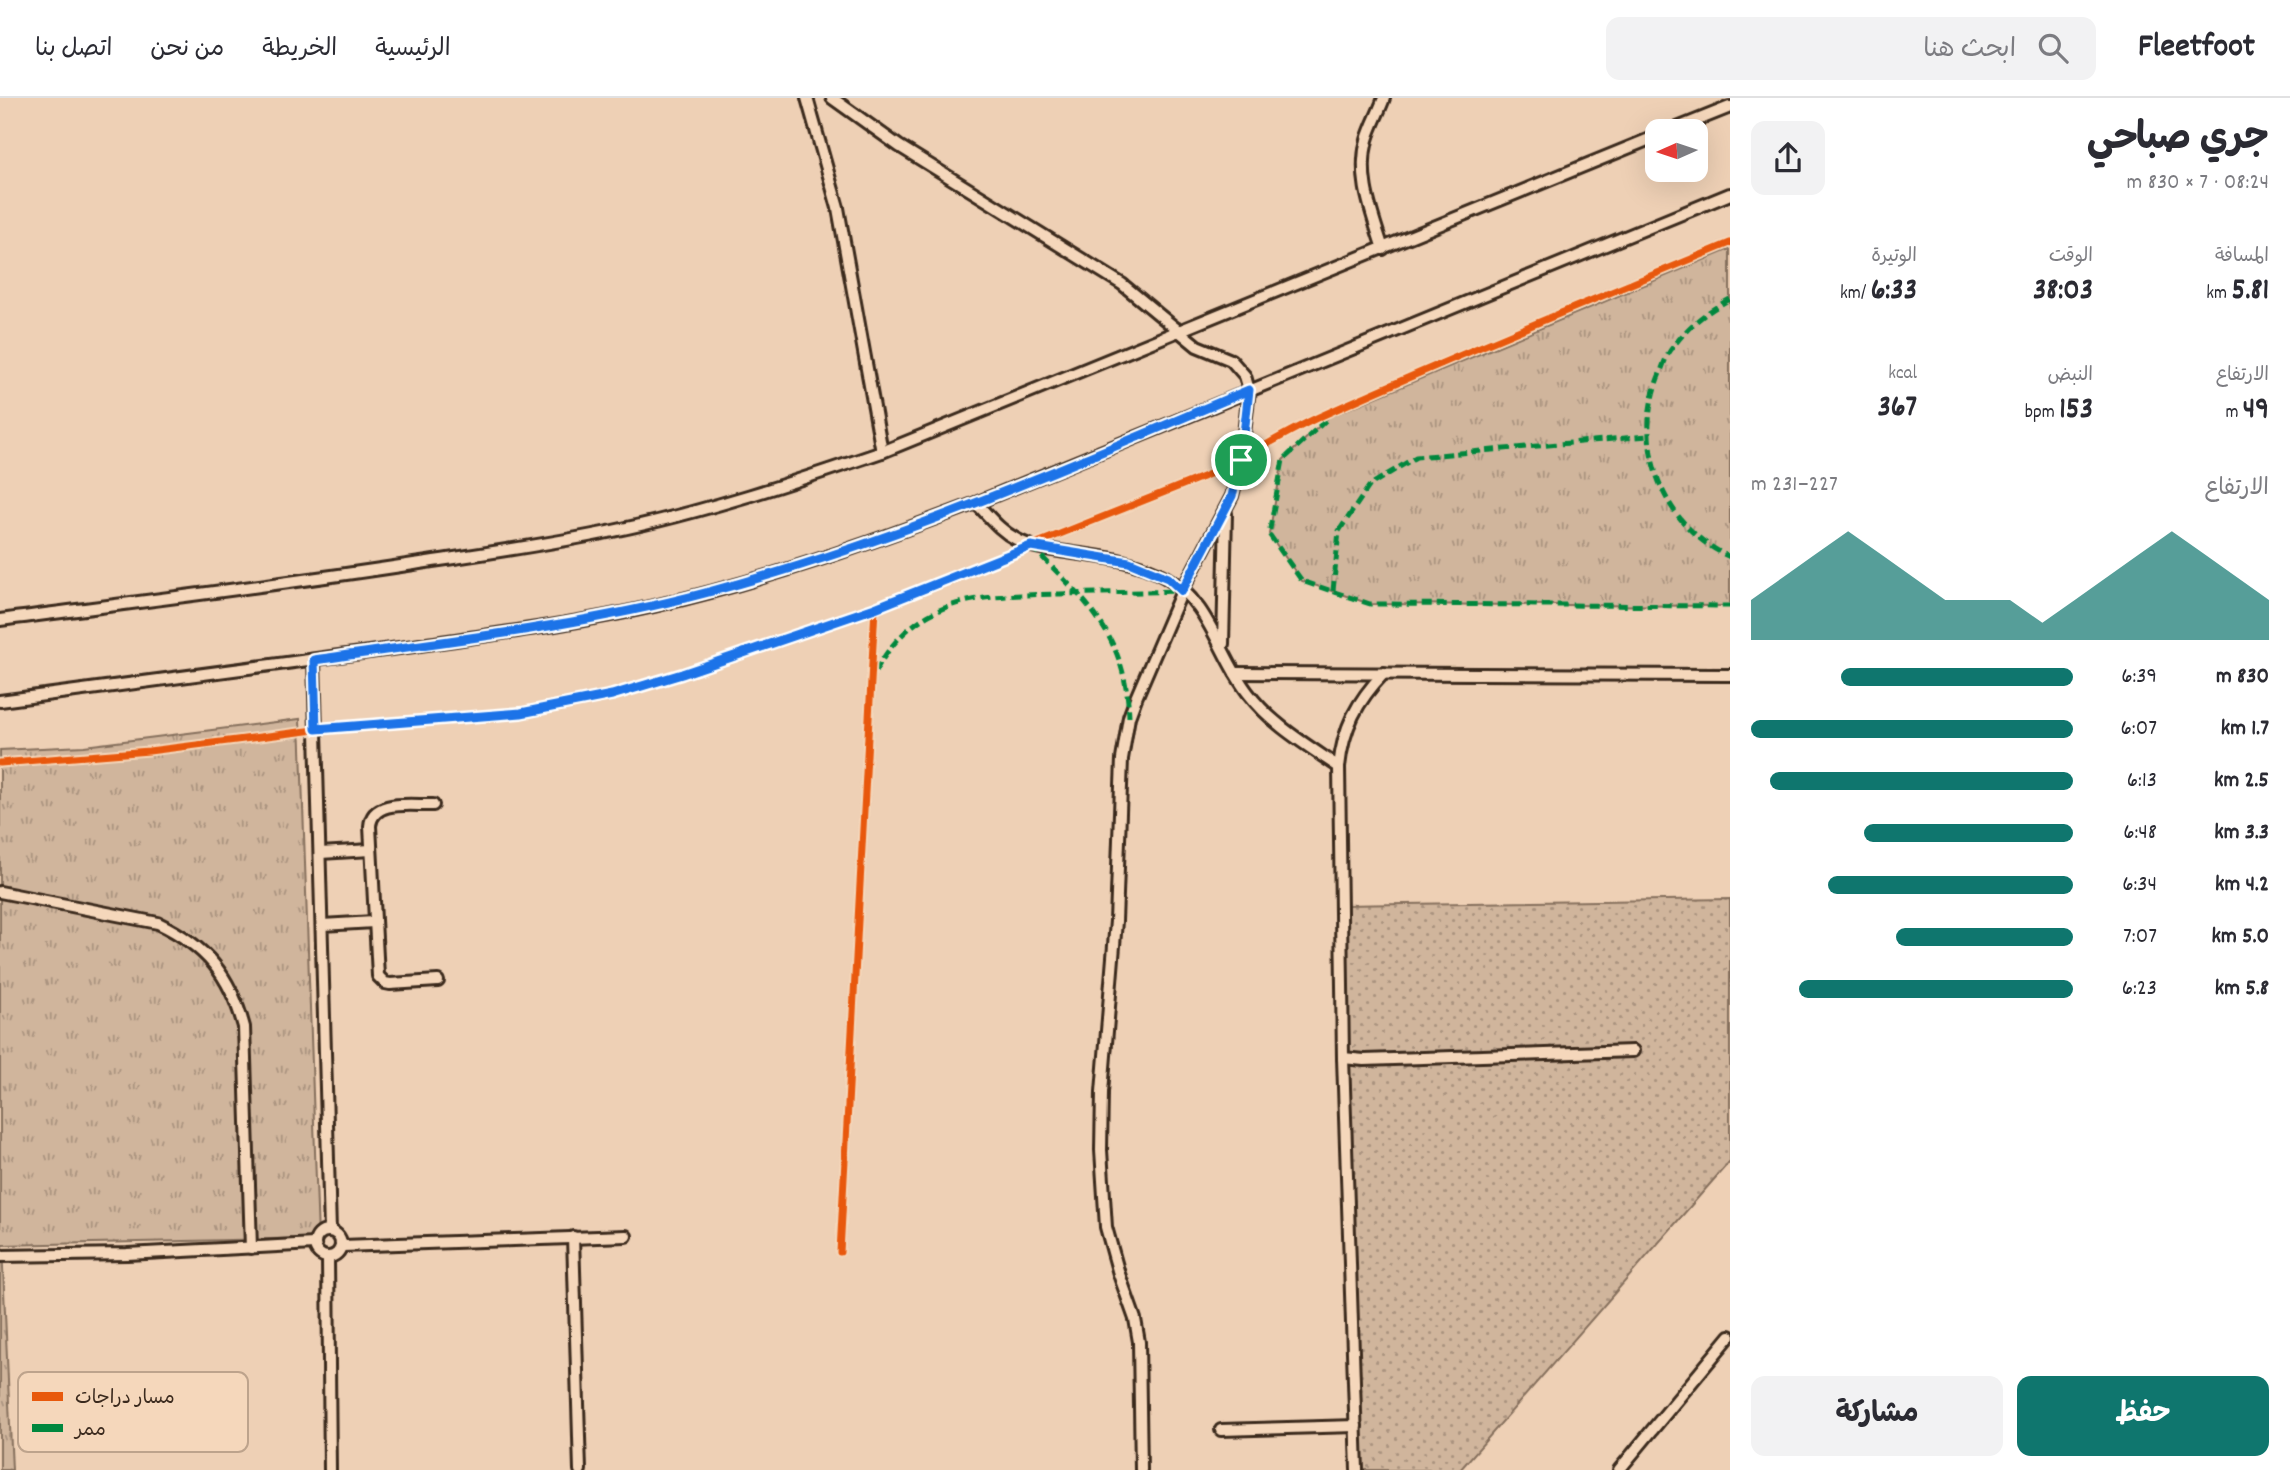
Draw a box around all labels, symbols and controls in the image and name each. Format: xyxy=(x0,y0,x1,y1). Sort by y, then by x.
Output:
search box xyxy=(1606,17,2096,80)
text: Fleetfoot xyxy=(2138,25,2255,72)
icon: search xyxy=(2034,29,2072,67)
text: ابحث هنا xyxy=(1923,32,2016,69)
text: اتصل بنا xyxy=(35,33,112,67)
text: من نحن xyxy=(150,33,224,67)
text: الخريطة xyxy=(262,33,337,67)
text: الرئيسية xyxy=(375,33,451,67)
text: جري صباحي xyxy=(2087,113,2269,168)
north arrow xyxy=(1645,119,1708,182)
map controls xyxy=(1645,119,1708,182)
button: share xyxy=(1751,121,1825,195)
text: 08:24 · 7 × 830 m xyxy=(2127,167,2269,200)
text: الوتيرة xyxy=(1871,244,1917,271)
text: الوقت xyxy=(2049,244,2093,271)
text: المسافة xyxy=(2215,244,2269,271)
text: 6:33 xyxy=(1871,271,1917,314)
text: 38:03 xyxy=(2033,271,2093,314)
text: 5.81 xyxy=(2232,271,2269,314)
text: /km xyxy=(1840,281,1871,308)
text: km xyxy=(2206,281,2232,308)
text: kcal xyxy=(1888,361,1917,388)
text: النبض xyxy=(2048,363,2093,390)
text: الارتفاع xyxy=(2216,363,2269,390)
text: 367 xyxy=(1877,388,1917,431)
text: 153 xyxy=(2059,390,2093,433)
text: 49 xyxy=(2243,390,2269,433)
text: bpm xyxy=(2025,400,2059,427)
text: m xyxy=(2225,400,2243,427)
pin xyxy=(1211,430,1271,490)
icon: arrive xyxy=(1222,441,1260,479)
text: 227–231 m xyxy=(1751,469,1838,502)
text: الارتفاع xyxy=(2205,473,2269,506)
text: 6:39 xyxy=(2121,661,2157,694)
text: 830 m xyxy=(2216,661,2269,694)
text: 6:07 xyxy=(2121,713,2157,746)
text: 1.7 km xyxy=(2221,713,2269,746)
text: 6:13 xyxy=(2127,765,2157,798)
text: 2.5 km xyxy=(2214,765,2269,798)
text: 6:48 xyxy=(2123,817,2157,850)
text: 3.3 km xyxy=(2214,817,2269,850)
text: 6:34 xyxy=(2122,869,2157,902)
text: 4.2 km xyxy=(2215,869,2269,902)
text: 7:07 xyxy=(2123,921,2157,954)
text: 5.0 km xyxy=(2211,921,2269,954)
text: 6:23 xyxy=(2122,973,2157,1006)
text: 5.8 km xyxy=(2215,973,2269,1006)
legend xyxy=(18,1372,248,1452)
button: مشاركة xyxy=(1751,1376,2003,1456)
button: حفظ xyxy=(2017,1376,2269,1456)
text: مسار دراجات xyxy=(75,1386,175,1413)
text: ممر xyxy=(73,1418,106,1445)

